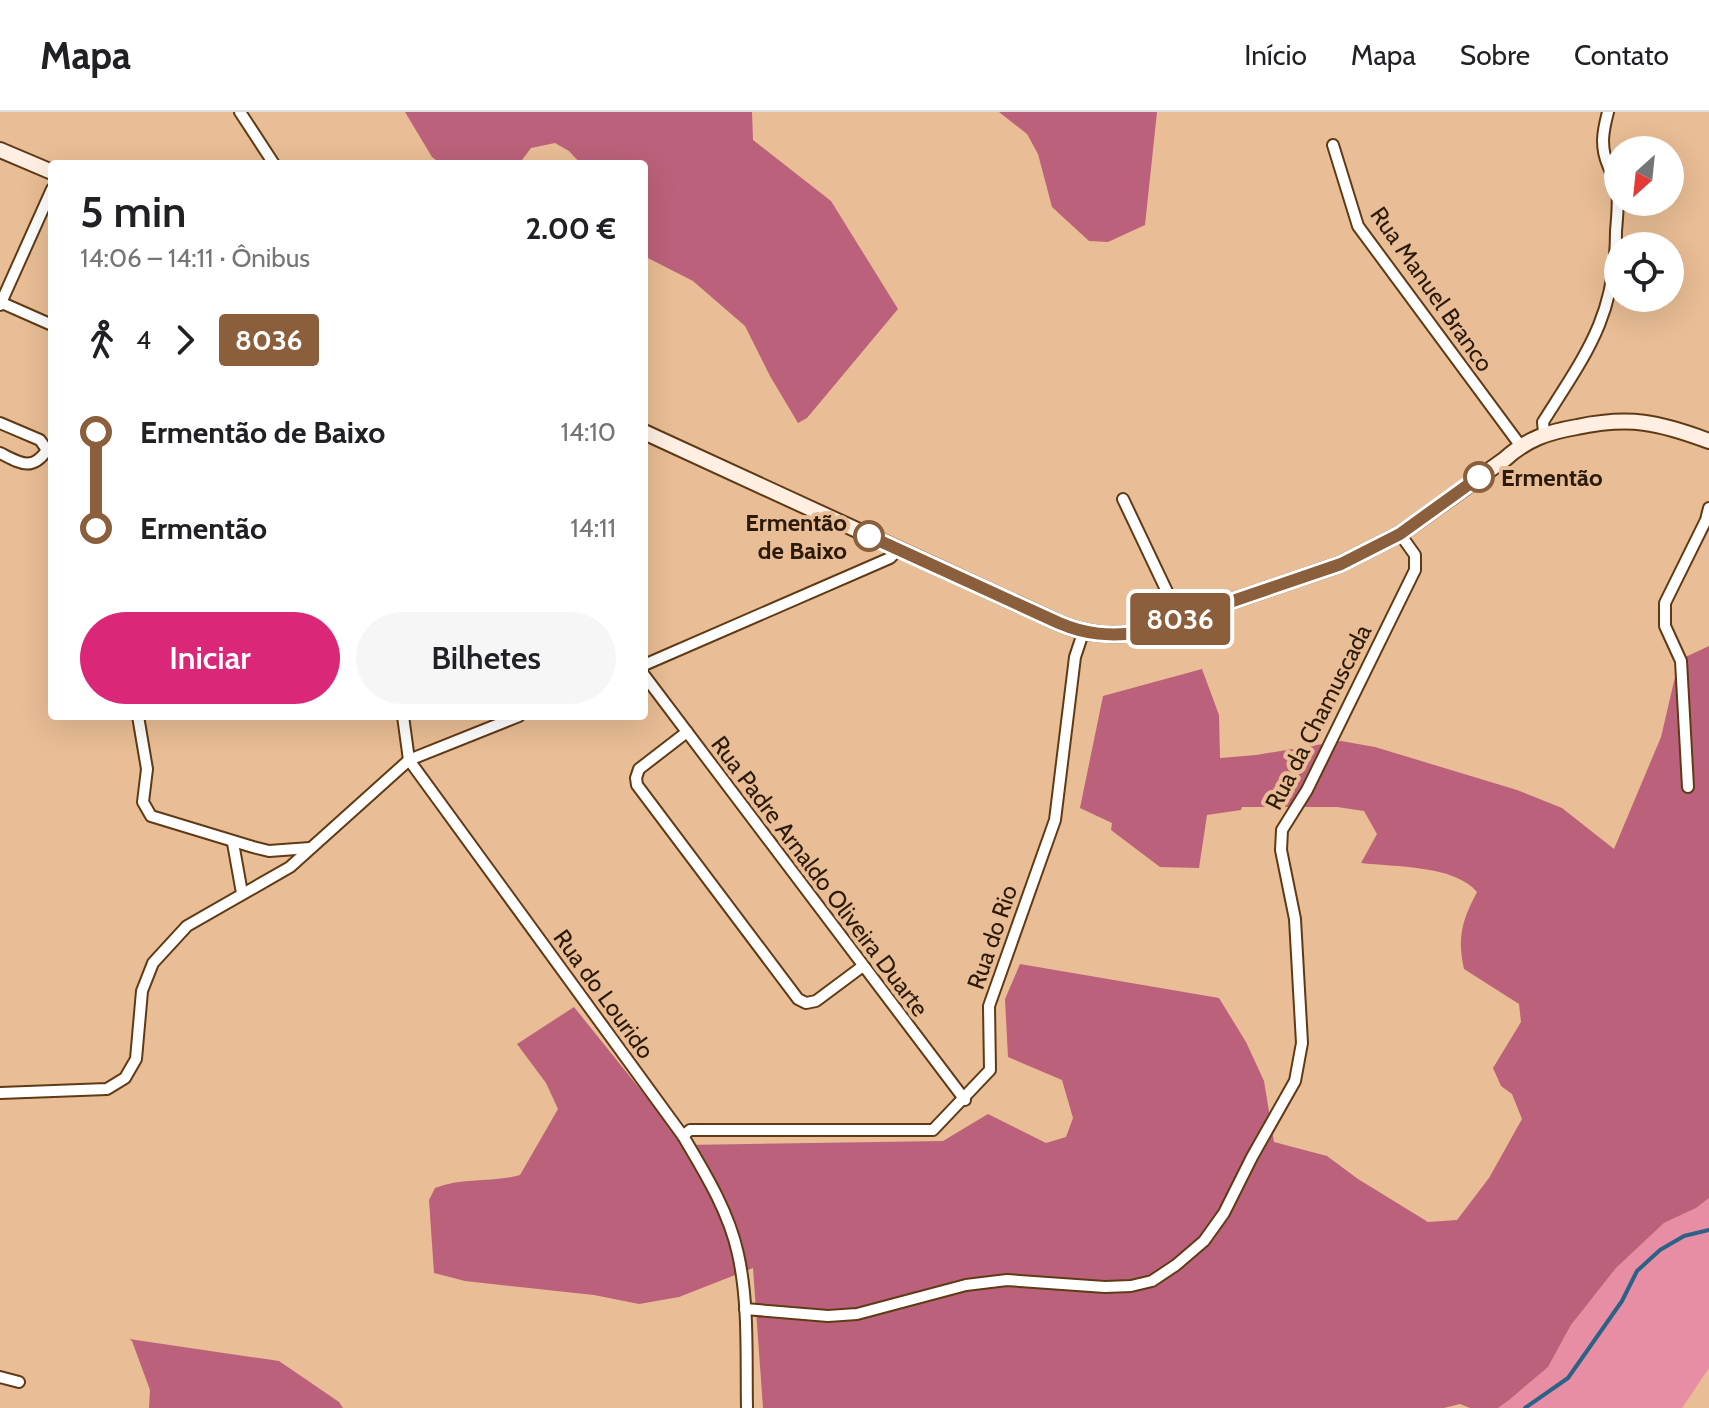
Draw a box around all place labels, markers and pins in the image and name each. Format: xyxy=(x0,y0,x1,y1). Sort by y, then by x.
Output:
marker: Ermentão xyxy=(1464,462,1494,492)
place label: Ermentão xyxy=(1501,463,1603,492)
place label: Ermentão de Baixo xyxy=(745,508,847,565)
marker: Ermentão de Baixo xyxy=(854,521,884,551)

